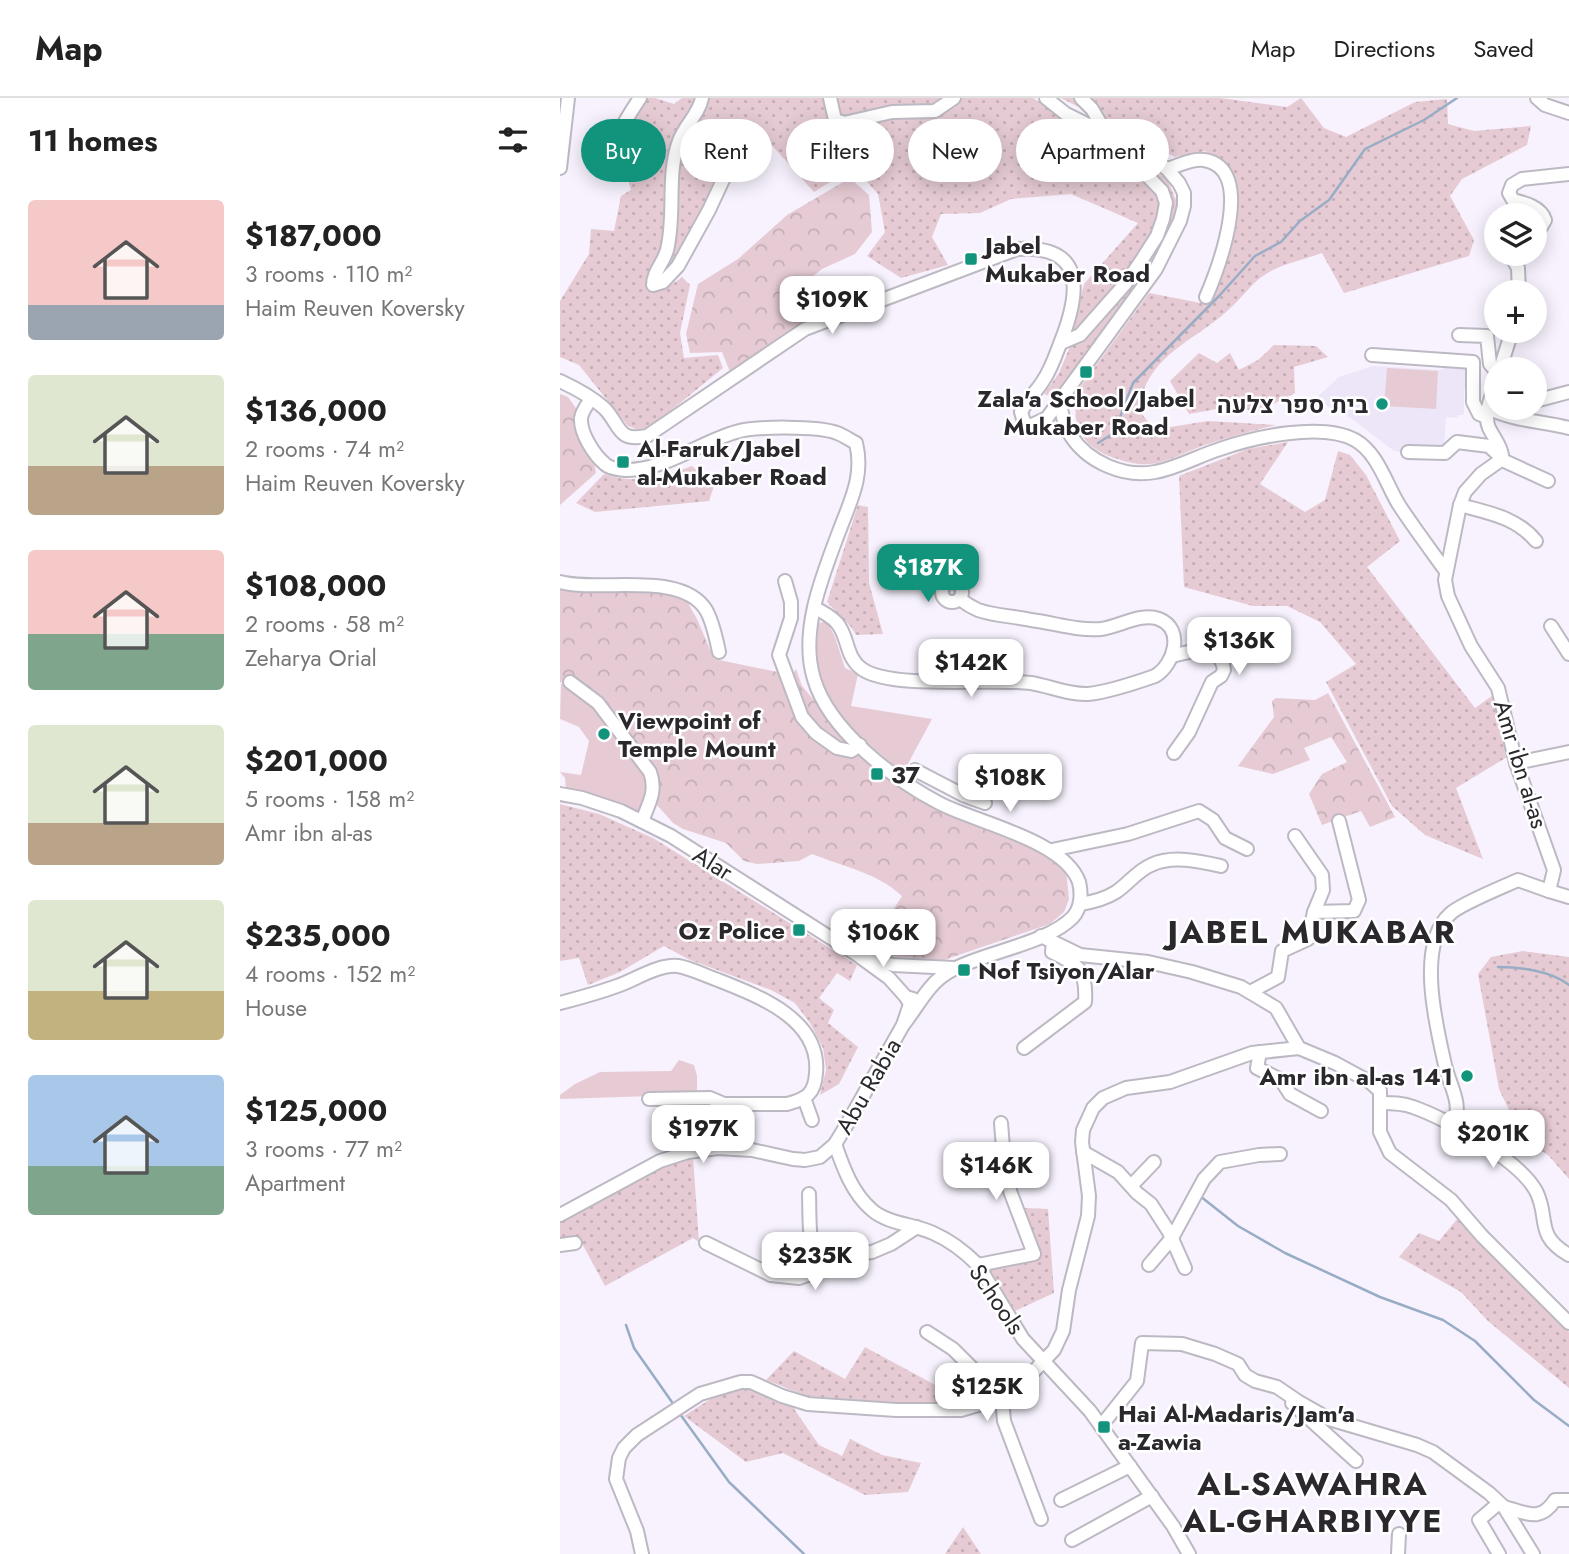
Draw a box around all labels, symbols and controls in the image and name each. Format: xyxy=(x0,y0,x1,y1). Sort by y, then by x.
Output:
text: Map xyxy=(35,25,103,72)
text: Map xyxy=(1251,31,1296,66)
text: Directions xyxy=(1334,31,1435,66)
text: Saved xyxy=(1473,31,1534,66)
text: 11 homes xyxy=(28,119,158,162)
chip: Buy xyxy=(581,119,666,182)
chip: Rent xyxy=(680,119,772,182)
chip: Filters xyxy=(786,119,894,182)
chip: New xyxy=(908,119,1002,182)
chip: Apartment xyxy=(1016,119,1169,182)
icon: filters xyxy=(494,121,532,159)
map controls xyxy=(1484,203,1547,420)
button: layers xyxy=(1484,203,1547,266)
text: $187,000 xyxy=(245,214,382,257)
icon: home xyxy=(84,228,168,312)
place label: Jabel Mukaber Road xyxy=(981,228,1150,291)
marker: Jabel Mukaber Road xyxy=(963,251,979,267)
text: 3 rooms · 110 m² xyxy=(245,257,412,291)
pin: $109K xyxy=(783,276,881,336)
button: + xyxy=(1484,280,1547,343)
text: $109K xyxy=(796,282,868,316)
text: Haim Reuven Koversky xyxy=(245,291,465,325)
button: − xyxy=(1484,357,1547,420)
marker: Zala'a School/Jabel Mukaber Road xyxy=(1078,364,1094,380)
place label: Zala'a School/Jabel Mukaber Road xyxy=(977,381,1195,444)
place label: בית ספר צלעה xyxy=(1217,387,1368,422)
text: $136,000 xyxy=(245,389,387,432)
marker: בית ספר צלעה xyxy=(1374,396,1390,412)
icon: home xyxy=(84,403,168,487)
place label: Al-Faruk/Jabel al-Mukaber Road xyxy=(636,431,827,494)
text: 2 rooms · 74 m² xyxy=(245,432,404,466)
marker: Al-Faruk/Jabel al-Mukaber Road xyxy=(615,454,631,470)
text: Haim Reuven Koversky xyxy=(245,466,465,500)
pin: $187K xyxy=(879,545,977,604)
text: $187K xyxy=(893,550,963,584)
text: $108,000 xyxy=(245,564,386,607)
icon: home xyxy=(84,578,168,662)
text: 2 rooms · 58 m² xyxy=(245,607,404,641)
pin: $136K xyxy=(1190,618,1288,677)
text: $136K xyxy=(1203,623,1275,657)
pin: $142K xyxy=(922,640,1020,699)
text: Zeharya Orial xyxy=(245,641,377,675)
text: $142K xyxy=(934,645,1008,679)
street label: Amr ibn al-as xyxy=(1485,695,1557,833)
place label: Viewpoint of Temple Mount xyxy=(617,703,776,766)
marker: Viewpoint of Temple Mount xyxy=(596,726,612,742)
text: $201,000 xyxy=(245,739,388,782)
icon: home xyxy=(84,753,168,837)
pin: $108K xyxy=(961,754,1059,814)
place label: 37 xyxy=(891,757,921,792)
text: $108K xyxy=(974,760,1046,794)
marker: 37 xyxy=(869,766,885,782)
text: 5 rooms · 158 m² xyxy=(245,782,414,816)
text: Amr ibn al-as xyxy=(245,816,373,850)
street label: Alar xyxy=(686,837,740,889)
district label: JABEL MUKABAR xyxy=(1162,909,1456,955)
pin: $106K xyxy=(834,910,932,969)
place label: Oz Police xyxy=(678,913,785,948)
text: $235,000 xyxy=(245,914,391,957)
text: $106K xyxy=(847,915,919,949)
marker: Oz Police xyxy=(791,922,807,938)
icon: home xyxy=(84,928,168,1012)
place label: Nof Tsiyon/Alar xyxy=(978,953,1155,988)
text: 4 rooms · 152 m² xyxy=(245,957,415,991)
marker: Nof Tsiyon/Alar xyxy=(956,962,972,978)
text: House xyxy=(245,991,307,1025)
street label: Abu Rabia xyxy=(826,1031,910,1141)
place label: Amr ibn al-as 141 xyxy=(1258,1059,1453,1094)
marker: Amr ibn al-as 141 xyxy=(1459,1068,1475,1084)
text: $125,000 xyxy=(245,1089,387,1132)
icon: home xyxy=(84,1103,168,1187)
pin: $197K xyxy=(654,1105,752,1165)
pin: $201K xyxy=(1444,1110,1542,1170)
text: $197K xyxy=(668,1111,738,1145)
text: $201K xyxy=(1457,1116,1529,1150)
text: 3 rooms · 77 m² xyxy=(245,1132,402,1166)
pin: $146K xyxy=(947,1142,1045,1202)
text: $146K xyxy=(959,1148,1033,1182)
text: Apartment xyxy=(245,1166,345,1200)
pin: $235K xyxy=(766,1232,864,1292)
text: $235K xyxy=(778,1238,852,1272)
street label: Schools xyxy=(961,1257,1033,1341)
pin: $125K xyxy=(938,1364,1036,1423)
text: $125K xyxy=(951,1369,1023,1403)
place label: Hai Al-Madaris/Jam'a a-Zawia xyxy=(1118,1396,1355,1459)
marker: Hai Al-Madaris/Jam'a a-Zawia xyxy=(1096,1419,1112,1435)
district label: AL-SAWAHRA AL-GHARBIYYE xyxy=(1182,1461,1443,1544)

